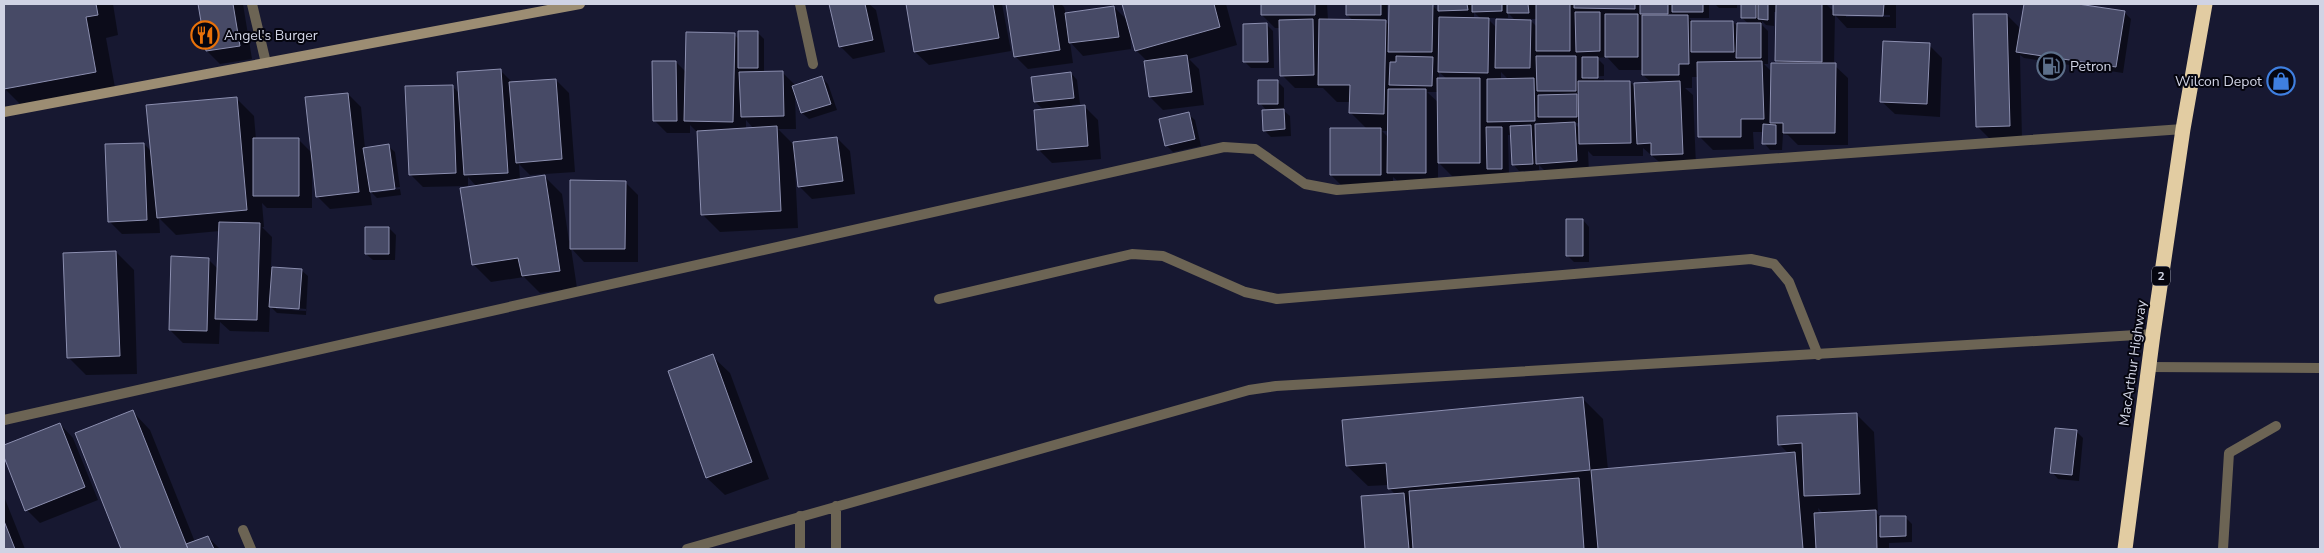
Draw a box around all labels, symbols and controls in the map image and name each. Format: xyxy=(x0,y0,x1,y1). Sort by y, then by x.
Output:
restaurant icon: Angel's Burger xyxy=(190,20,220,50)
place label: Angel's Burger xyxy=(224,26,318,45)
fuel station icon: Petron xyxy=(2036,51,2066,81)
place label: Petron xyxy=(2070,57,2112,76)
shop icon: Wilcon Depot xyxy=(2266,66,2296,96)
place label: Wilcon Depot xyxy=(2175,72,2262,91)
road number: 2 xyxy=(2152,266,2170,286)
street label: MacArthur Highway xyxy=(2115,298,2151,427)

